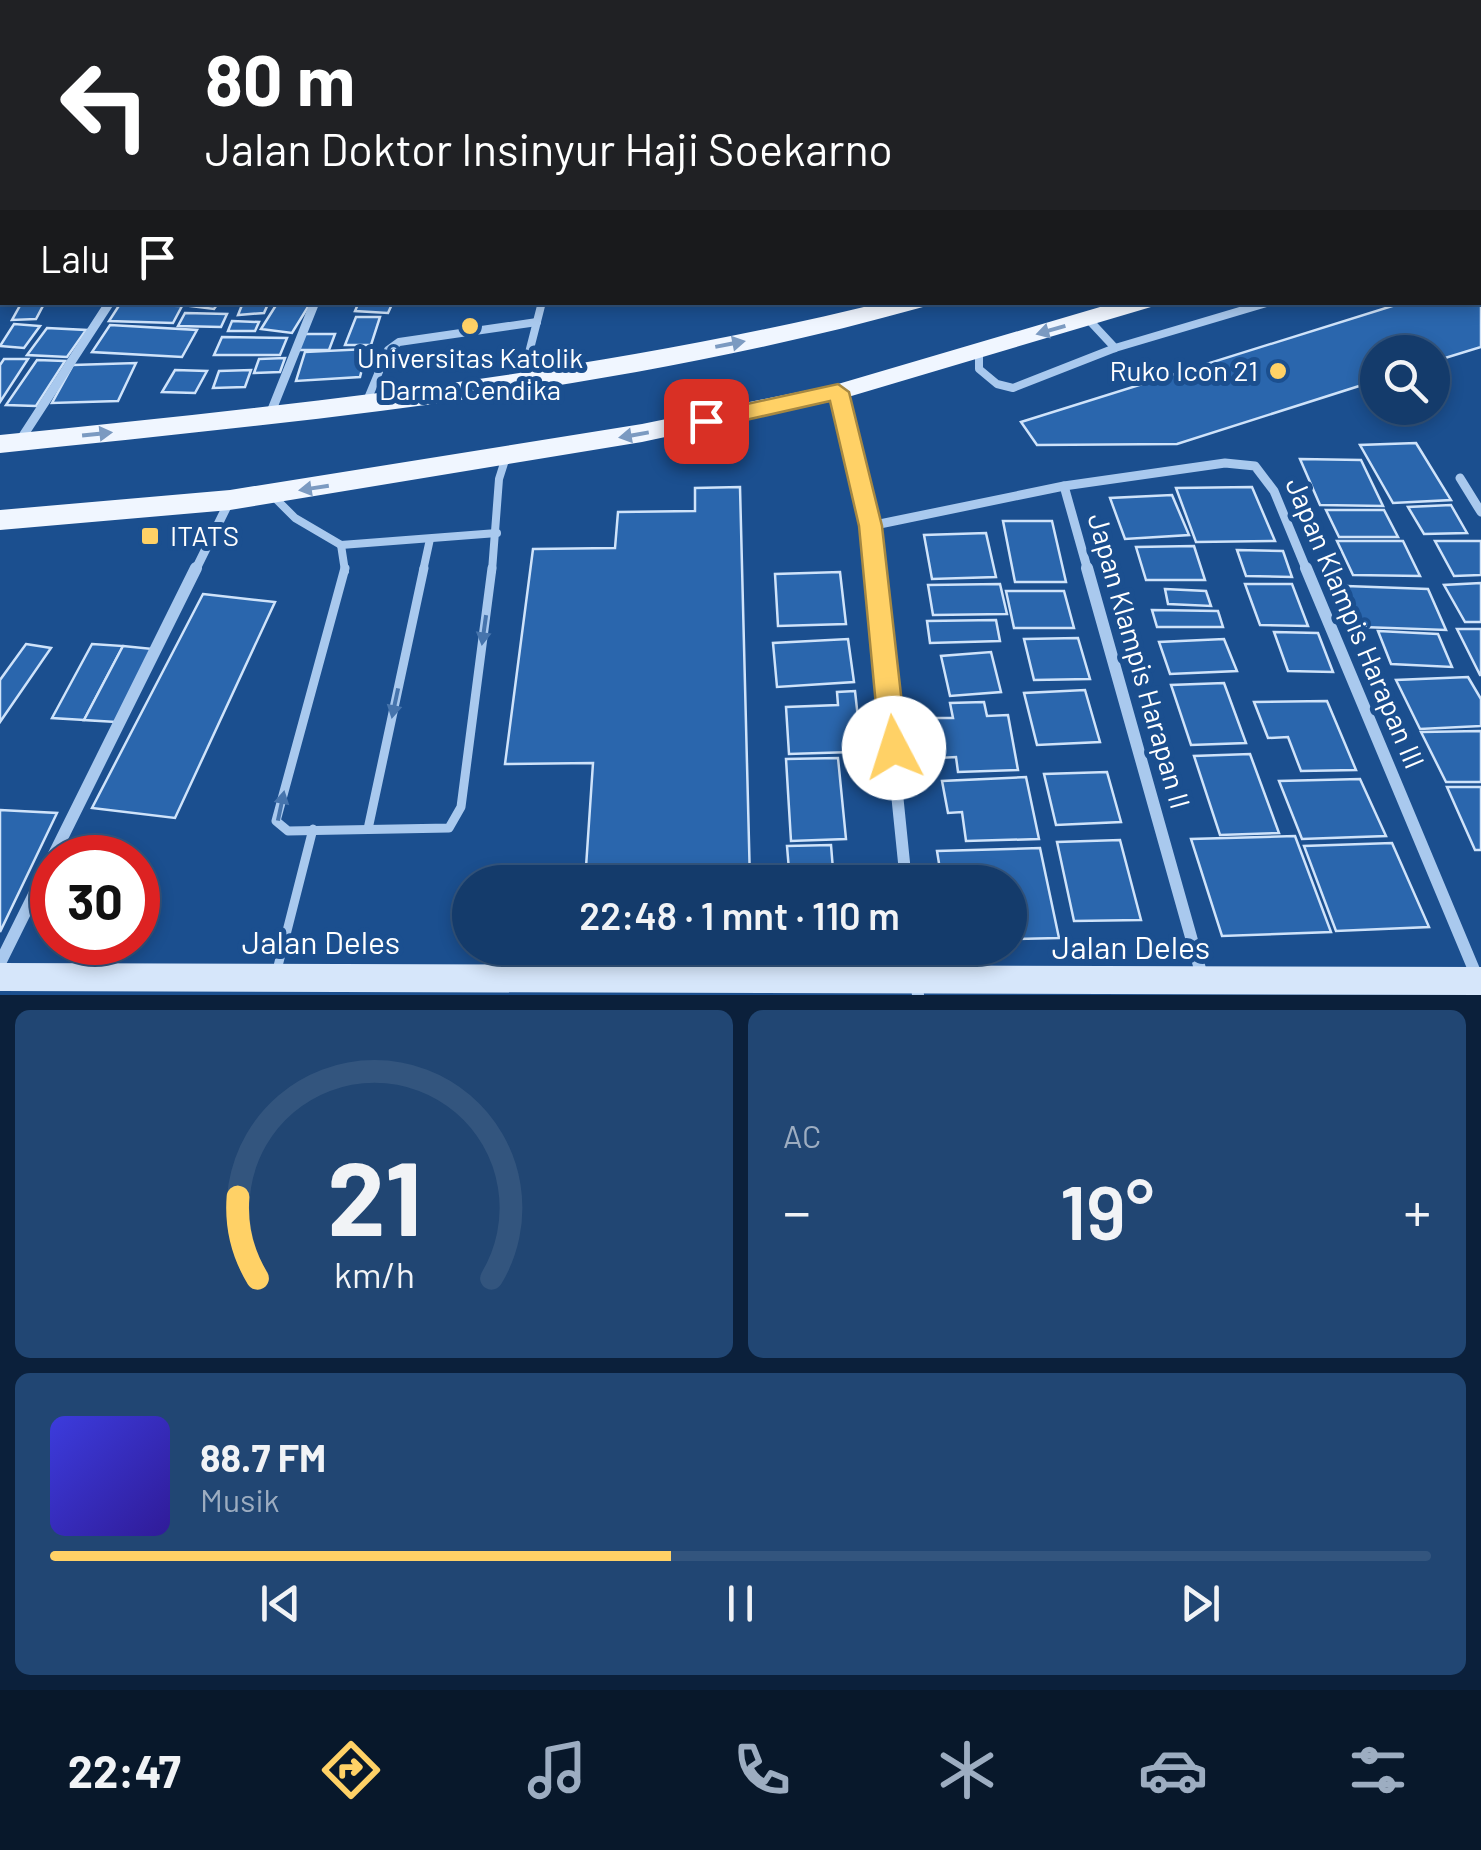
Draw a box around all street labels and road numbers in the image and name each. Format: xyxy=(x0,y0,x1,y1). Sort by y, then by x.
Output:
street label: Japan Klampis Harapan III xyxy=(1279,472,1433,773)
street label: Japan Klampis Harapan II xyxy=(1081,509,1198,812)
street label: Jalan Deles xyxy=(242,922,400,960)
street label: Jalan Deles xyxy=(1052,927,1210,965)

